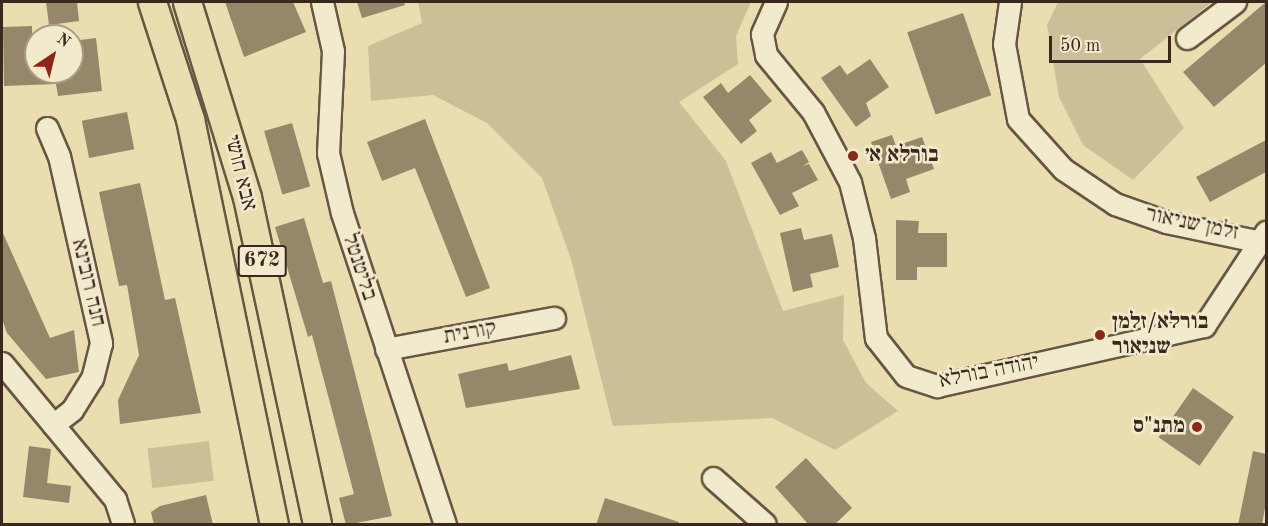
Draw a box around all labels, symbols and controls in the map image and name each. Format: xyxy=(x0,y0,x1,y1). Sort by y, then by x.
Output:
north arrow xyxy=(24,24,84,84)
scale bar xyxy=(1052,24,1174,62)
text: N xyxy=(54,31,73,51)
text: 50 m xyxy=(1060,37,1100,55)
street label: אבא חושי xyxy=(218,132,262,214)
place label: בורלא א׳ xyxy=(865,143,939,169)
marker: בורלא א׳ xyxy=(846,149,860,163)
street label: זלמן שניאור xyxy=(1143,201,1241,247)
street label: בליטנטל xyxy=(336,230,382,304)
street label: חנה רובינא xyxy=(65,237,111,329)
road number: 672 xyxy=(236,243,288,279)
place label: בורלא/זלמן שניאור xyxy=(1112,309,1208,360)
street label: קורנית xyxy=(442,315,498,351)
marker: בורלא/זלמן שניאור xyxy=(1093,328,1107,342)
street label: יהודה בורלא xyxy=(937,349,1041,395)
place label: מתנ"ס xyxy=(1133,414,1185,440)
marker: מתנ"ס xyxy=(1190,420,1204,434)

